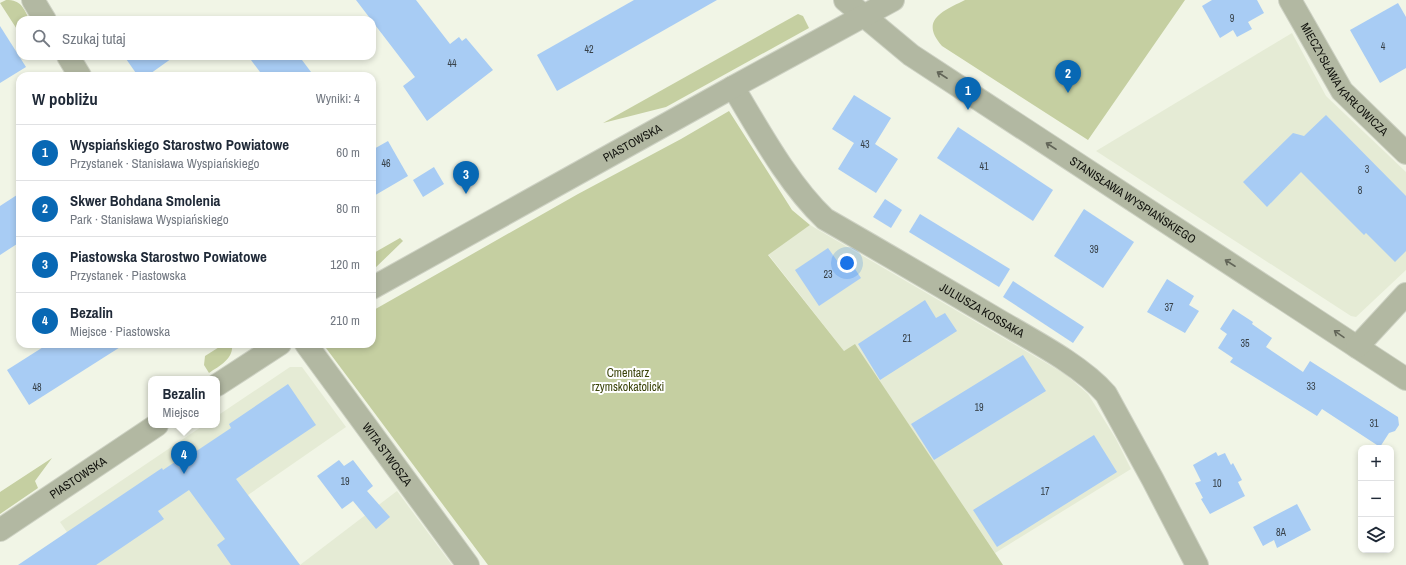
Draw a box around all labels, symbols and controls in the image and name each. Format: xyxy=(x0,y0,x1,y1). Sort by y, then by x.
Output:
house number: 9 xyxy=(1230,12,1235,25)
search box xyxy=(16,16,376,60)
street label: MIECZYSŁAWA KARŁOWICZA xyxy=(1297,20,1392,140)
icon: search xyxy=(30,27,52,49)
text: Szukaj tutaj xyxy=(62,28,126,49)
house number: 4 xyxy=(1381,40,1386,53)
house number: 42 xyxy=(584,43,594,56)
house number: 44 xyxy=(447,57,457,70)
pin: 2 xyxy=(1055,60,1081,93)
one-way arrow xyxy=(937,71,948,79)
pin: 1 xyxy=(955,77,981,110)
text: W pobliżu xyxy=(32,87,98,110)
text: Wyniki: 4 xyxy=(316,90,360,107)
street label: PIASTOWSKA xyxy=(600,120,665,166)
text: Wyspiańskiego Starostwo Powiatowe xyxy=(70,134,289,155)
house number: 43 xyxy=(860,138,870,151)
one-way arrow xyxy=(1046,142,1057,150)
text: 1 xyxy=(42,144,48,161)
text: 60 m xyxy=(336,144,360,161)
street label: STANISŁAWA WYSPIAŃSKIEGO xyxy=(1067,153,1199,247)
text: Przystanek · Stanisława Wyspiańskiego xyxy=(70,155,260,172)
house number: 46 xyxy=(381,157,391,170)
house number: 41 xyxy=(979,160,989,173)
pin: 3 xyxy=(453,161,479,194)
house number: 3 xyxy=(1365,163,1370,176)
house number: 8 xyxy=(1358,184,1363,197)
text: Skwer Bohdana Smolenia xyxy=(70,190,220,211)
text: 2 xyxy=(42,200,48,217)
text: 80 m xyxy=(336,200,360,217)
text: Park · Stanisława Wyspiańskiego xyxy=(70,211,229,228)
house number: 39 xyxy=(1089,243,1099,256)
text: Piastowska Starostwo Powiatowe xyxy=(70,246,267,267)
your location xyxy=(837,253,857,273)
text: 3 xyxy=(42,256,48,273)
text: 120 m xyxy=(330,256,360,273)
one-way arrow xyxy=(1225,259,1236,267)
text: Przystanek · Piastowska xyxy=(70,267,186,284)
house number: 23 xyxy=(823,268,833,281)
street label: JULIUSZA KOSSAKA xyxy=(937,279,1028,342)
house number: 37 xyxy=(1164,301,1174,314)
text: Bezalin xyxy=(70,302,113,323)
text: 4 xyxy=(42,312,48,329)
text: 210 m xyxy=(330,312,360,329)
text: Miejsce · Piastowska xyxy=(70,323,170,340)
one-way arrow xyxy=(1334,330,1345,338)
house number: 21 xyxy=(902,332,912,345)
house number: 35 xyxy=(1240,337,1250,350)
park label: Cmentarz rzymskokatolicki xyxy=(592,365,664,395)
popup xyxy=(148,376,220,428)
house number: 33 xyxy=(1306,380,1316,393)
house number: 48 xyxy=(32,381,42,394)
text: Bezalin xyxy=(162,383,206,404)
house number: 19 xyxy=(974,401,984,414)
text: Miejsce xyxy=(162,404,199,421)
house number: 31 xyxy=(1369,417,1379,430)
street label: WITA STWOSZA xyxy=(358,420,416,490)
pin: 4 xyxy=(171,441,197,474)
map controls xyxy=(1358,445,1394,553)
button: + xyxy=(1358,445,1394,481)
street label: PIASTOWSKA xyxy=(47,453,110,502)
house number: 19 xyxy=(340,475,350,488)
house number: 10 xyxy=(1212,477,1222,490)
button: − xyxy=(1358,481,1394,517)
house number: 17 xyxy=(1040,485,1050,498)
button: layers xyxy=(1358,517,1394,553)
house number: 8A xyxy=(1276,526,1287,539)

